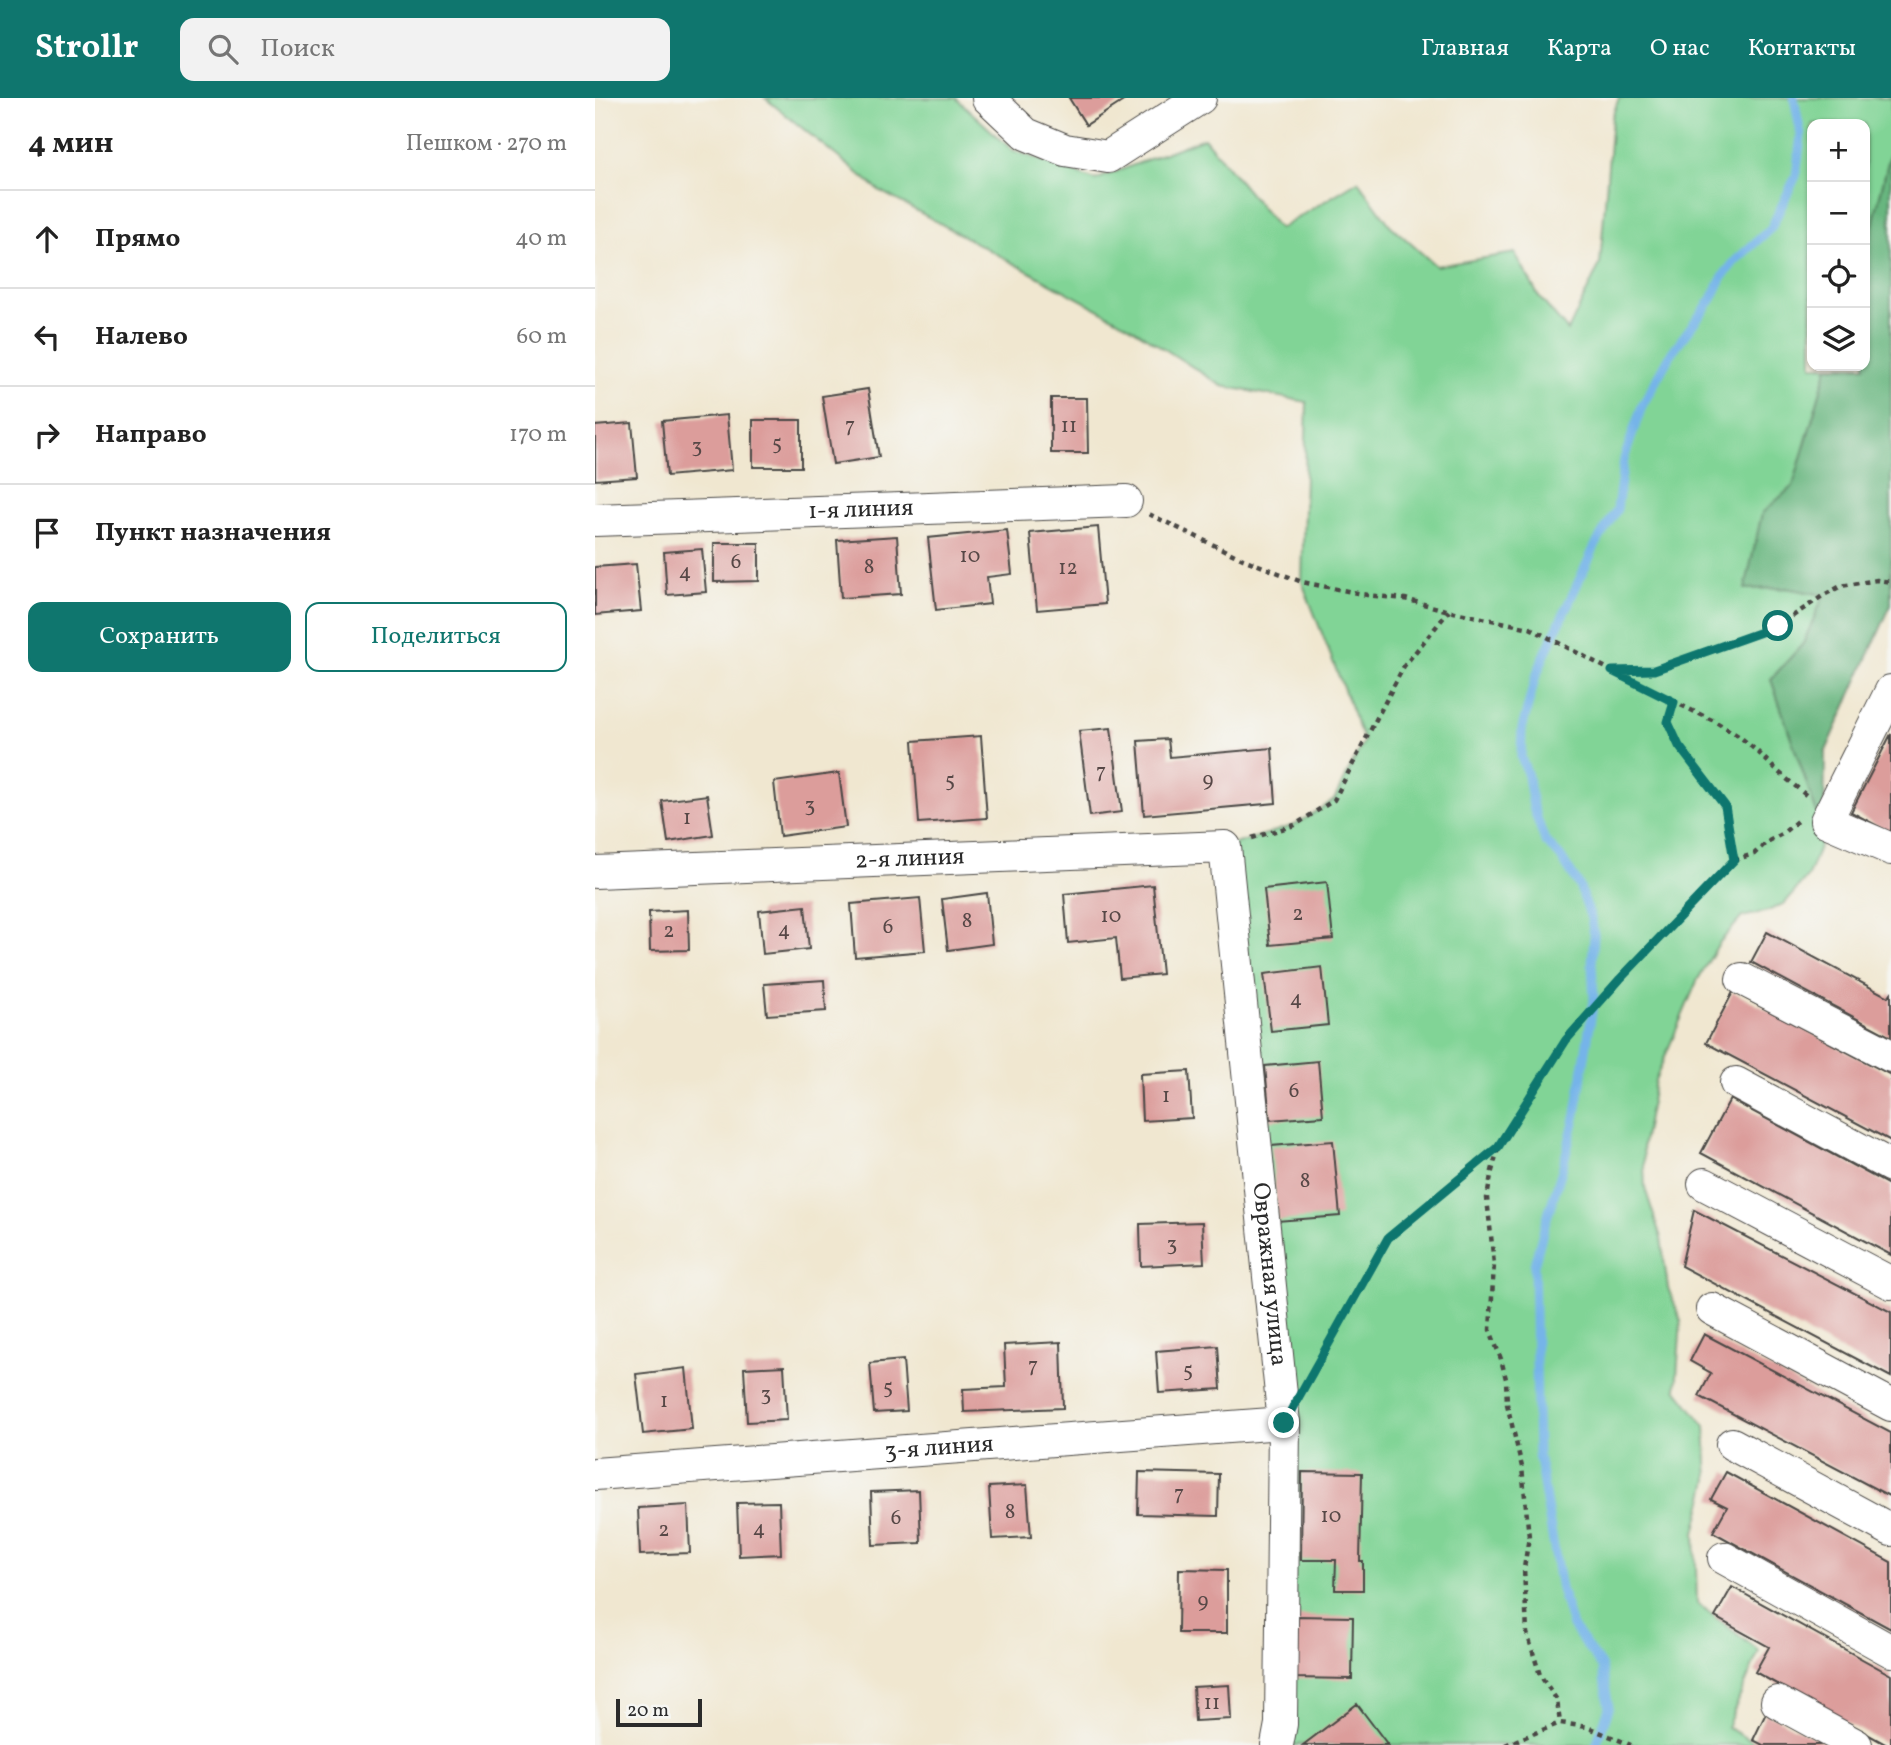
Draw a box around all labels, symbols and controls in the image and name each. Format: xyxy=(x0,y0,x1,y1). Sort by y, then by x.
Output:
search box xyxy=(180,18,670,81)
text: Strollr xyxy=(35,26,138,72)
icon: search xyxy=(204,30,242,68)
text: Поиск xyxy=(260,31,335,67)
text: Главная xyxy=(1421,32,1509,66)
text: Карта xyxy=(1547,32,1612,66)
text: О нас xyxy=(1650,32,1710,66)
text: Контакты xyxy=(1748,32,1856,66)
map controls xyxy=(1807,119,1870,371)
button: + xyxy=(1807,119,1870,182)
text: 4 мин xyxy=(28,123,113,165)
text: Пешком · 270 m xyxy=(406,128,567,160)
button: − xyxy=(1807,182,1870,245)
icon: ahead xyxy=(28,220,66,258)
text: Прямо xyxy=(95,221,180,257)
text: 40 m xyxy=(515,223,567,255)
button: locate xyxy=(1807,245,1870,308)
button: layers xyxy=(1807,308,1870,371)
icon: left xyxy=(28,318,66,356)
text: Налево xyxy=(95,319,188,355)
text: 60 m xyxy=(517,321,567,353)
house number: 7 xyxy=(845,412,855,441)
house number: 11 xyxy=(1061,412,1077,441)
icon: right xyxy=(28,416,66,454)
text: Направо xyxy=(95,417,207,453)
text: 170 m xyxy=(509,419,567,451)
house number: 5 xyxy=(772,429,782,458)
house number: 3 xyxy=(692,432,702,461)
street label: 1-я линия xyxy=(808,492,914,529)
icon: arrive xyxy=(28,514,66,552)
text: Пункт назначения xyxy=(95,515,331,551)
house number: 10 xyxy=(960,542,980,571)
house number: 6 xyxy=(731,548,741,577)
house number: 8 xyxy=(864,553,874,582)
house number: 12 xyxy=(1058,554,1078,583)
house number: 4 xyxy=(679,558,691,587)
button: Сохранить xyxy=(28,602,291,672)
button: Поделиться xyxy=(305,602,567,672)
route start xyxy=(1762,610,1793,641)
house number: 7 xyxy=(1096,758,1106,787)
house number: 5 xyxy=(945,766,955,795)
house number: 9 xyxy=(1203,766,1214,795)
house number: 3 xyxy=(805,791,815,820)
house number: 1 xyxy=(683,804,691,833)
street label: 2-я линия xyxy=(854,840,965,879)
house number: 2 xyxy=(1292,900,1304,929)
house number: 10 xyxy=(1101,902,1121,931)
house number: 8 xyxy=(962,907,972,936)
house number: 6 xyxy=(883,913,893,942)
house number: 4 xyxy=(778,916,790,945)
house number: 2 xyxy=(663,917,675,946)
house number: 4 xyxy=(1290,985,1302,1014)
house number: 6 xyxy=(1289,1077,1299,1106)
house number: 1 xyxy=(1162,1082,1170,1111)
house number: 8 xyxy=(1300,1167,1310,1196)
street label: Овражная улица xyxy=(1242,1181,1295,1368)
house number: 3 xyxy=(1167,1230,1177,1259)
house number: 7 xyxy=(1028,1352,1038,1381)
house number: 5 xyxy=(1183,1356,1193,1385)
house number: 5 xyxy=(883,1373,893,1402)
house number: 3 xyxy=(761,1380,771,1409)
house number: 1 xyxy=(660,1387,668,1416)
route end xyxy=(1268,1407,1299,1438)
street label: 3-я линия xyxy=(883,1428,995,1470)
house number: 7 xyxy=(1174,1480,1184,1509)
house number: 8 xyxy=(1005,1498,1015,1527)
house number: 10 xyxy=(1321,1502,1341,1531)
house number: 6 xyxy=(891,1504,901,1533)
house number: 4 xyxy=(753,1515,765,1544)
house number: 2 xyxy=(658,1516,670,1545)
house number: 9 xyxy=(1198,1587,1209,1616)
house number: 11 xyxy=(1204,1689,1220,1718)
scale bar xyxy=(616,1696,702,1728)
text: 20 m xyxy=(627,1698,669,1724)

